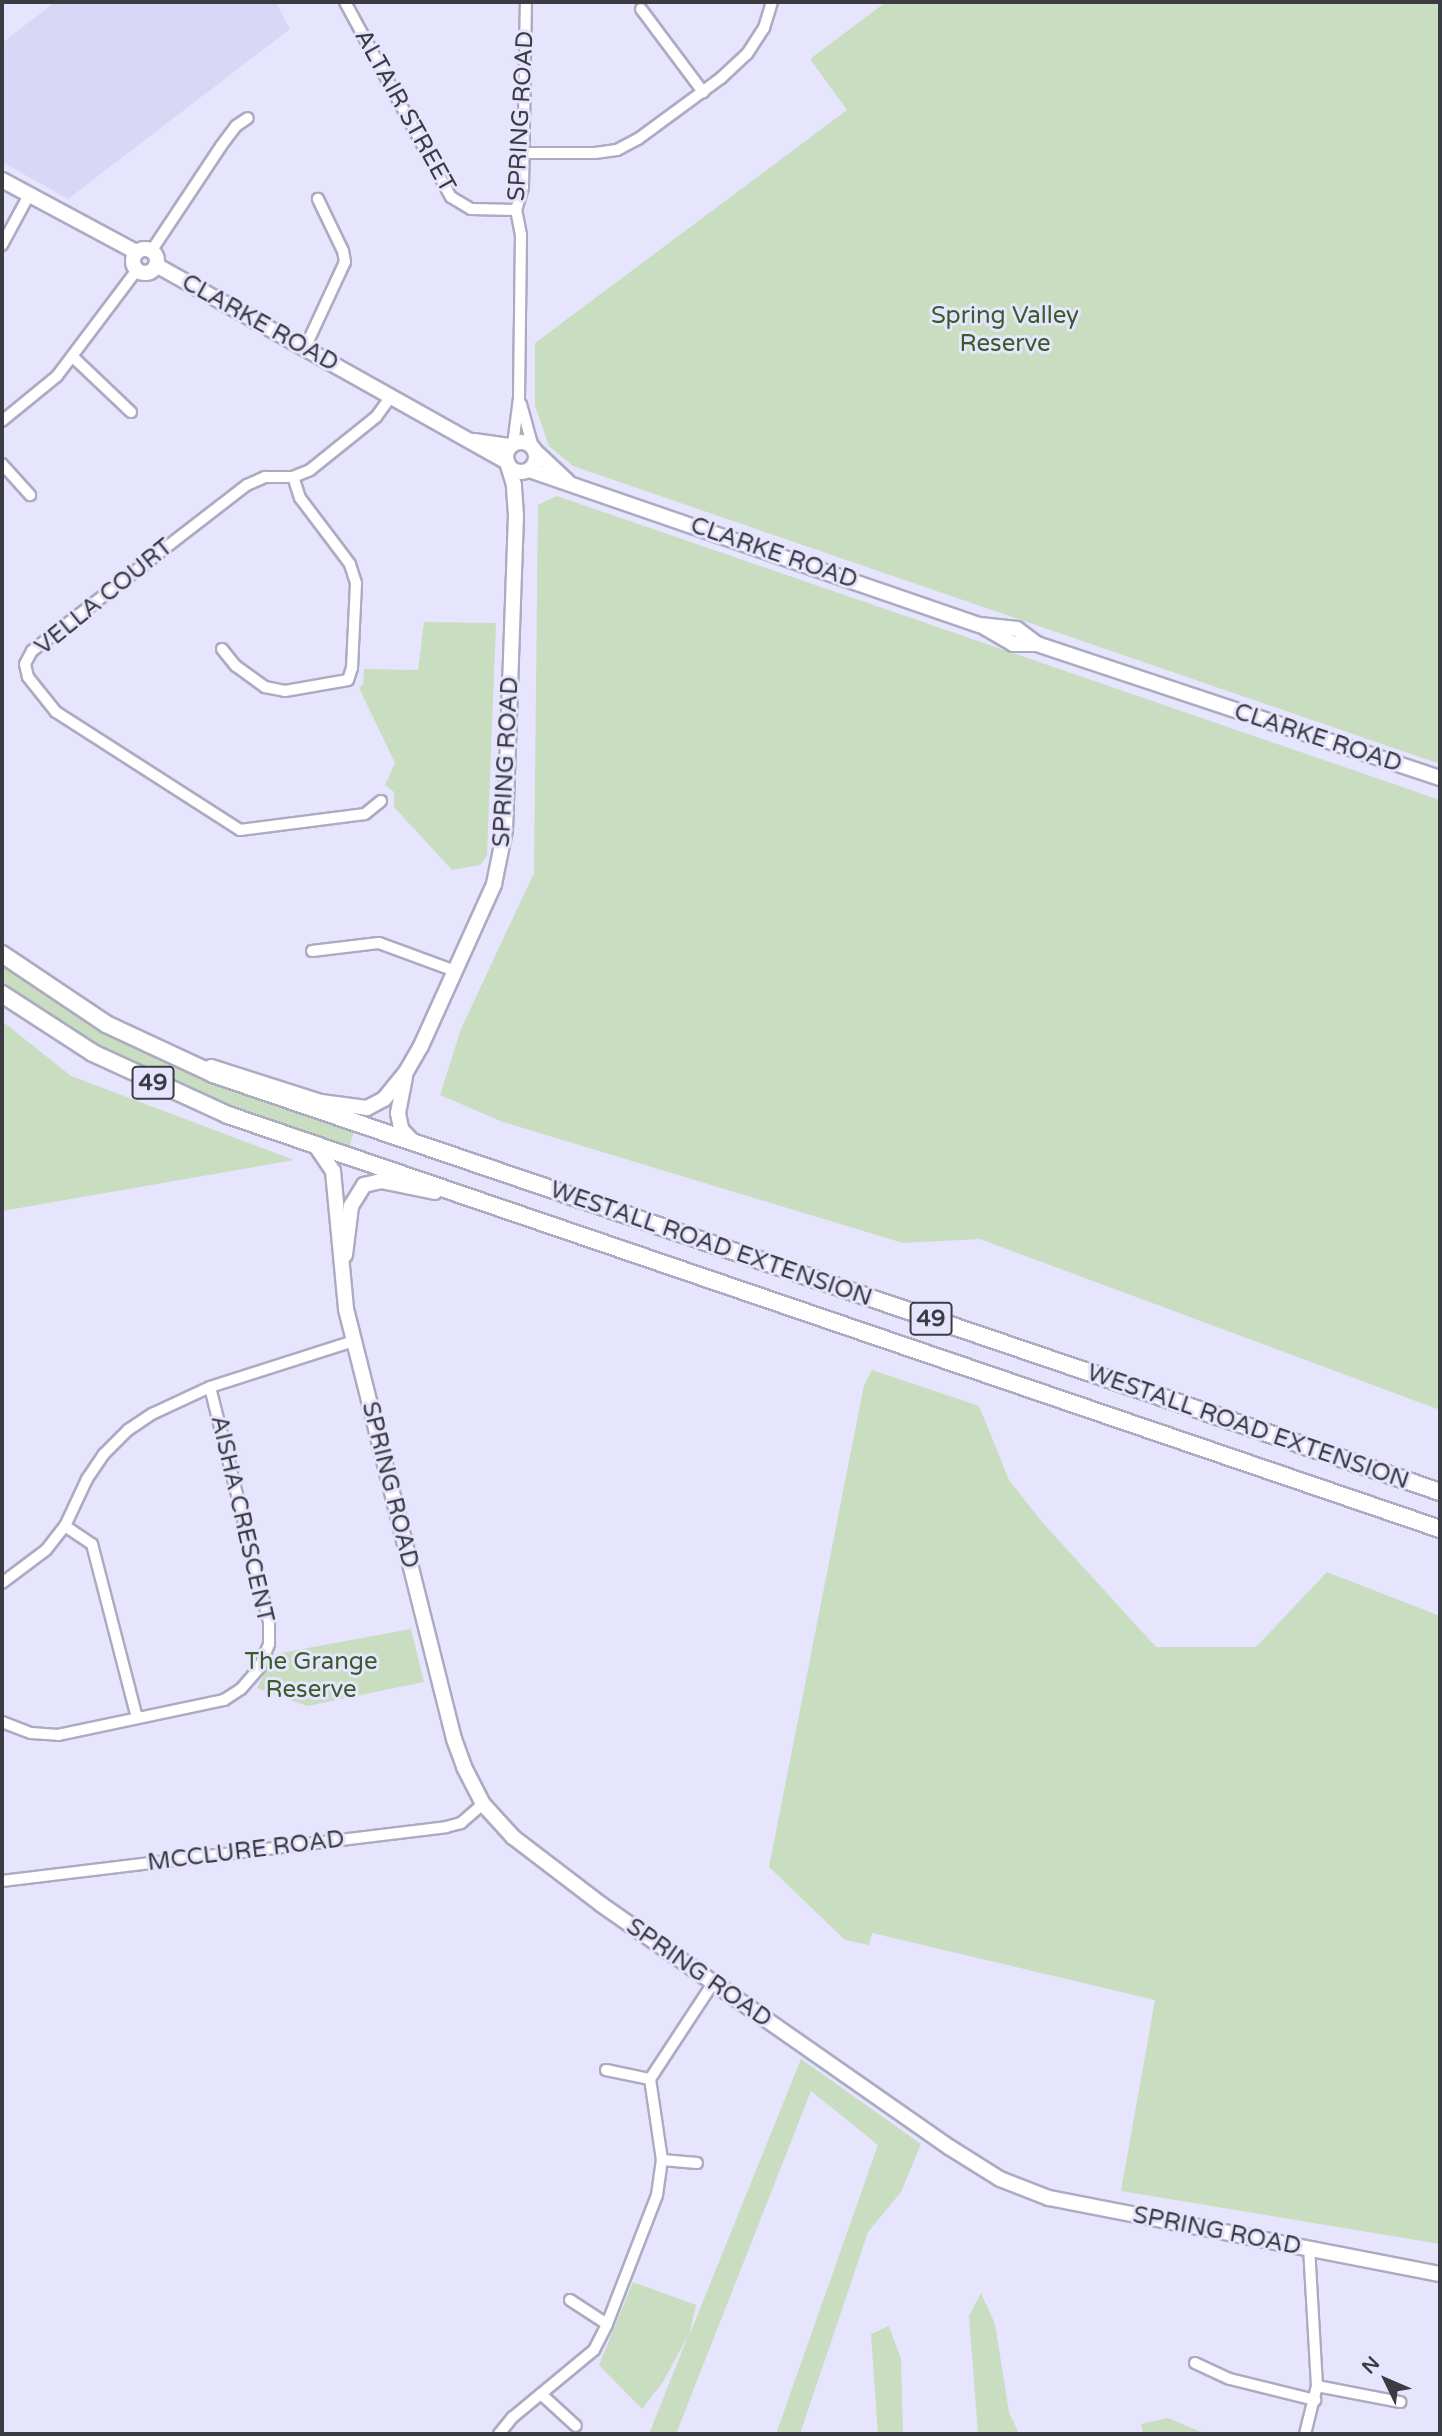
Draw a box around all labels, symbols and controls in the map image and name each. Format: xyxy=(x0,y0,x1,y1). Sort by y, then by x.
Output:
street label: ALTAIR STREET xyxy=(348,24,462,198)
street label: SPRING ROAD xyxy=(502,30,540,202)
street label: CLARKE ROAD xyxy=(177,268,343,378)
park label: Spring Valley Reserve xyxy=(931,302,1079,358)
street label: CLARKE ROAD xyxy=(687,511,861,595)
street label: VELLA COURT xyxy=(29,533,179,661)
street label: SPRING ROAD xyxy=(487,676,525,848)
street label: CLARKE ROAD xyxy=(1230,697,1406,779)
road number: 49 xyxy=(130,1064,176,1102)
street label: WESTALL ROAD EXTENSION xyxy=(546,1175,876,1313)
road number: 49 xyxy=(908,1300,954,1338)
street label: WESTALL ROAD EXTENSION xyxy=(1083,1358,1413,1496)
street label: SPRING ROAD xyxy=(355,1399,425,1571)
street label: AISHA CRESCENT xyxy=(204,1413,280,1625)
park label: The Grange Reserve xyxy=(244,1648,378,1704)
street label: MCCLURE ROAD xyxy=(146,1825,346,1877)
street label: SPRING ROAD xyxy=(621,1912,777,2034)
street label: SPRING ROAD xyxy=(1130,2201,1304,2261)
north arrow xyxy=(1351,2345,1421,2415)
text: N xyxy=(1358,2352,1384,2379)

